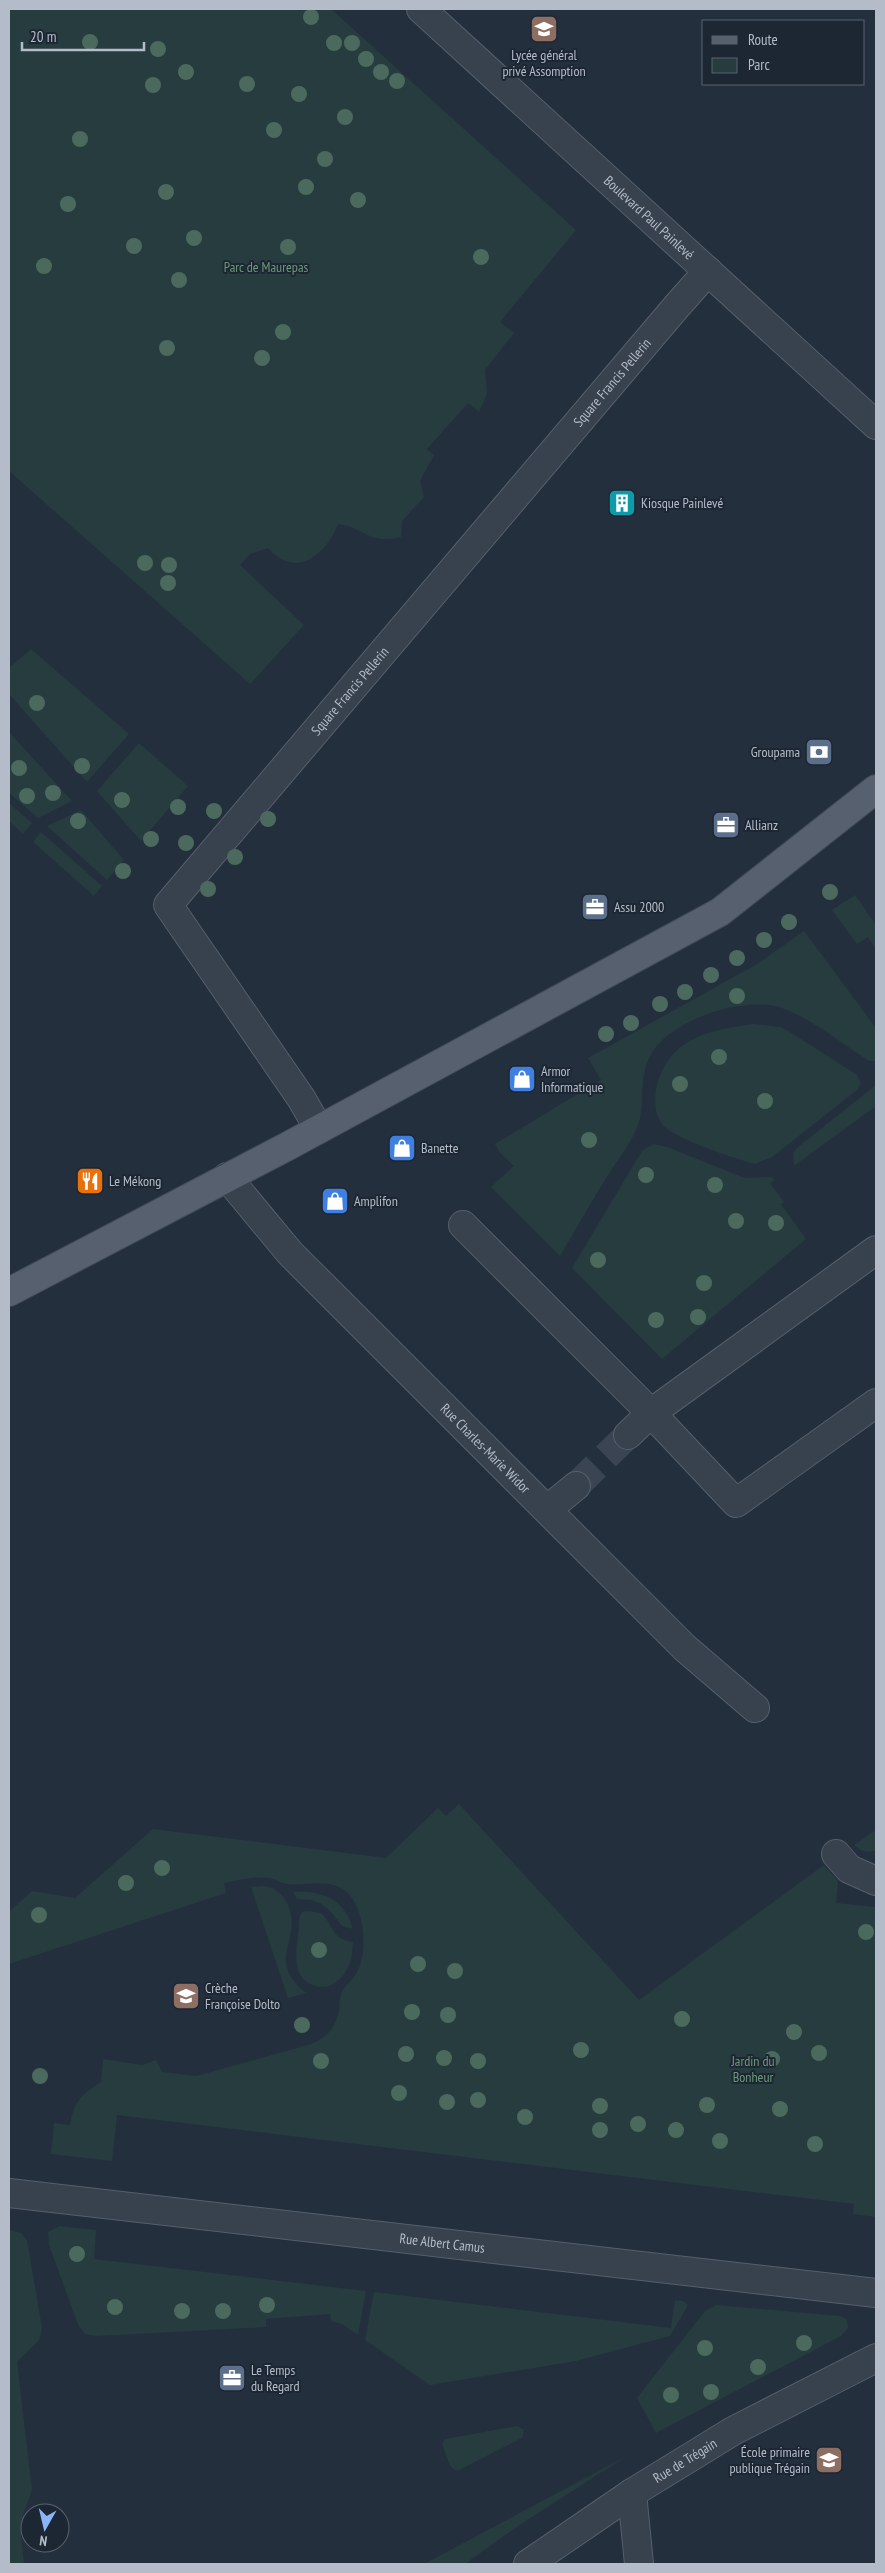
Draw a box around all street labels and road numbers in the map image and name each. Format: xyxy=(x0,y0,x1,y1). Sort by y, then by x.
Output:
street label: Boulevard Paul Painlevé xyxy=(600,172,698,263)
street label: Square Francis Pellerin xyxy=(569,334,655,430)
street label: Square Francis Pellerin xyxy=(307,643,392,739)
street label: Rue Charles-Marie Widor xyxy=(437,1400,534,1497)
street label: Rue Albert Camus xyxy=(398,2229,486,2257)
street label: Rue de Trégain xyxy=(650,2434,720,2487)

